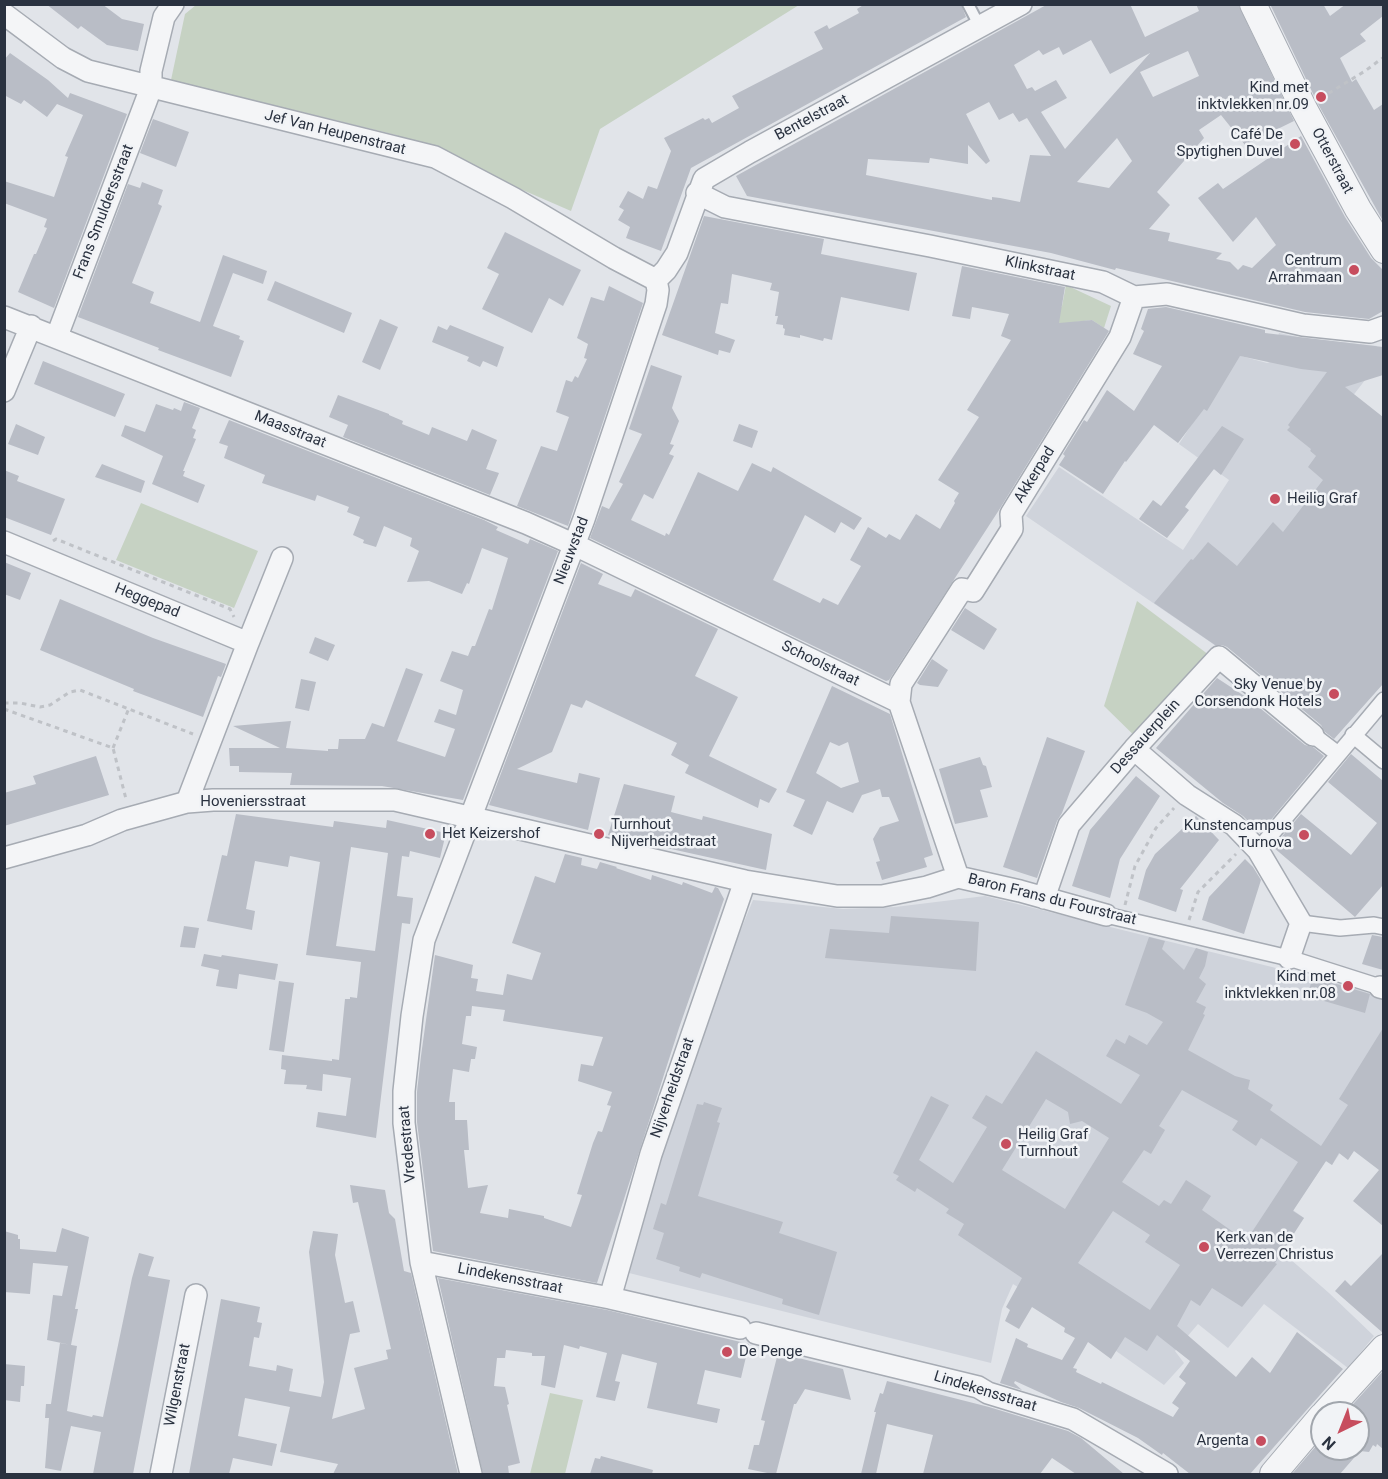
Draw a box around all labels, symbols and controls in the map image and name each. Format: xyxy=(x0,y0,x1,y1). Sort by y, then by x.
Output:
place label: Kind met inktvlekken nr.09 xyxy=(1197,79,1309,114)
marker: Kind met inktvlekken nr.09 xyxy=(1314,90,1328,104)
street label: Bentelstraat xyxy=(772,91,852,145)
street label: Jef Van Heupenstraat xyxy=(263,107,407,159)
street label: Otterstraat xyxy=(1307,125,1357,197)
place label: Café De Spytighen Duvel xyxy=(1177,126,1283,161)
marker: Café De Spytighen Duvel xyxy=(1288,137,1302,151)
street label: Frans Smuldersstraat xyxy=(70,142,138,282)
place label: Centrum Arrahmaan xyxy=(1268,252,1342,287)
street label: Klinkstraat xyxy=(1003,253,1077,285)
marker: Centrum Arrahmaan xyxy=(1347,263,1361,277)
street label: Maasstraat xyxy=(251,407,329,453)
street label: Akkerpad xyxy=(1011,444,1059,506)
place label: Heilig Graf xyxy=(1287,490,1357,508)
marker: Heilig Graf xyxy=(1268,492,1282,506)
street label: Nieuwstad xyxy=(551,515,593,587)
street label: Heggepad xyxy=(112,580,182,622)
street label: Schoolstraat xyxy=(778,637,862,691)
place label: Sky Venue by Corsendonk Hotels xyxy=(1194,676,1322,711)
marker: Sky Venue by Corsendonk Hotels xyxy=(1327,687,1341,701)
street label: Dessauerplein xyxy=(1108,696,1184,778)
street label: Hoveniersstraat xyxy=(200,793,306,811)
place label: Turnhout Nijverheidstraat xyxy=(611,816,716,851)
place label: Kunstencampus Turnova xyxy=(1184,817,1292,852)
place label: Het Keizershof xyxy=(442,825,540,843)
marker: Het Keizershof xyxy=(423,827,437,841)
marker: Turnhout Nijverheidstraat xyxy=(592,827,606,841)
marker: Kunstencampus Turnova xyxy=(1297,828,1311,842)
street label: Baron Frans du Fourstraat xyxy=(966,870,1138,930)
place label: Kind met inktvlekken nr.08 xyxy=(1224,968,1336,1003)
marker: Kind met inktvlekken nr.08 xyxy=(1341,979,1355,993)
street label: Nijverheidstraat xyxy=(647,1035,699,1141)
street label: Vredestraat xyxy=(396,1105,420,1183)
place label: Heilig Graf Turnhout xyxy=(1018,1126,1088,1161)
marker: Heilig Graf Turnhout xyxy=(999,1137,1013,1151)
place label: Kerk van de Verrezen Christus xyxy=(1216,1229,1334,1264)
marker: Kerk van de Verrezen Christus xyxy=(1197,1240,1211,1254)
street label: Lindekensstraat xyxy=(456,1260,564,1298)
street label: Wilgenstraat xyxy=(161,1342,195,1428)
place label: De Penge xyxy=(739,1343,803,1361)
marker: De Penge xyxy=(720,1345,734,1359)
street label: Lindekensstraat xyxy=(931,1368,1039,1416)
north arrow xyxy=(1310,1401,1370,1461)
place label: Argenta xyxy=(1197,1432,1249,1450)
text: N xyxy=(1318,1432,1339,1454)
marker: Argenta xyxy=(1254,1434,1268,1448)

